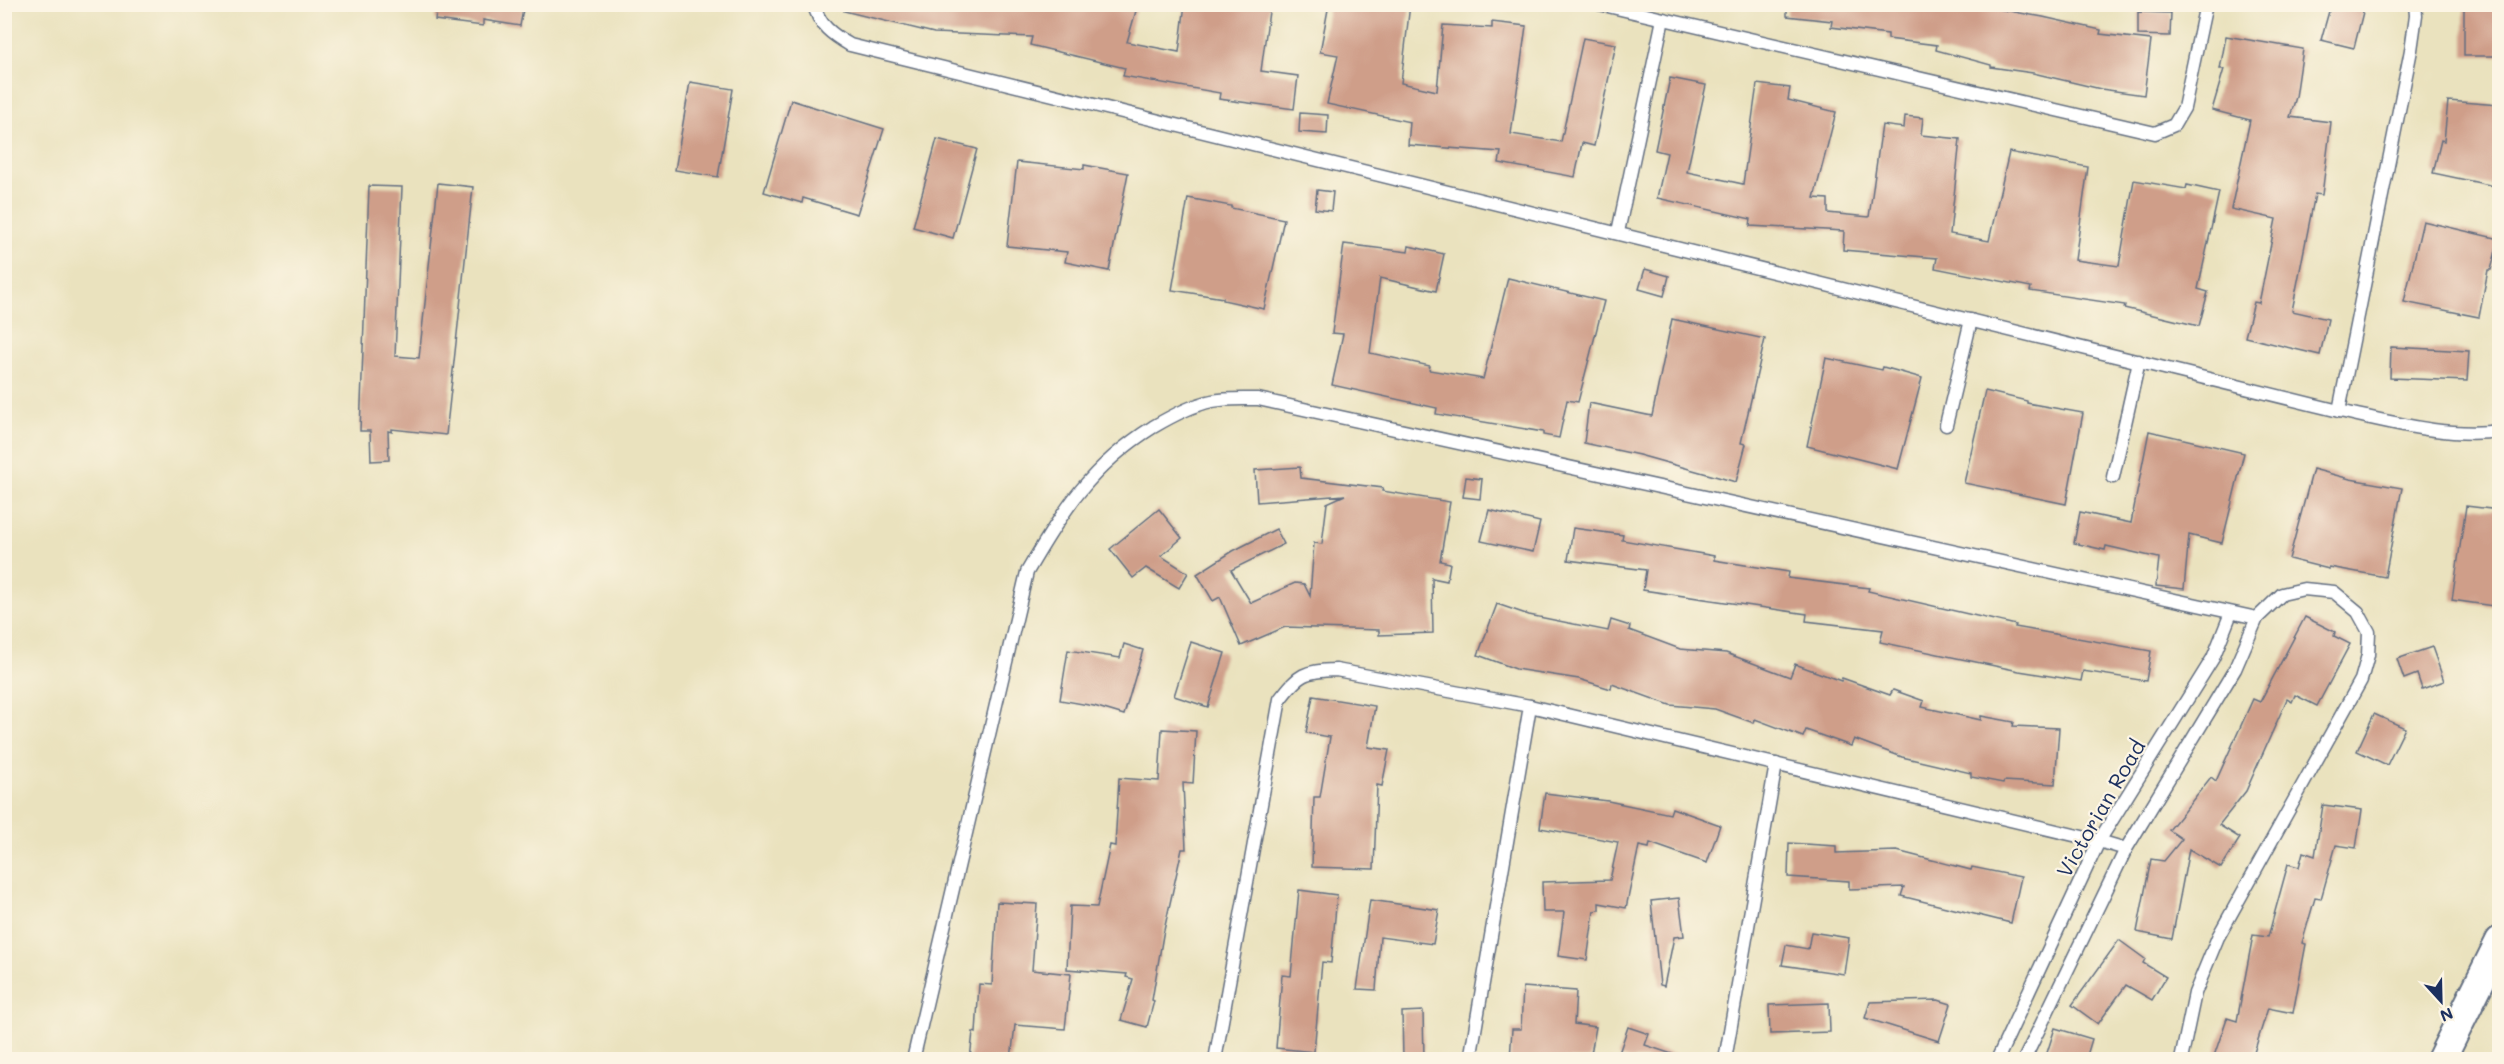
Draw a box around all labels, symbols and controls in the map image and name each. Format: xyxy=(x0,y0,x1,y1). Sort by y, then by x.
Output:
street label: Victorian Road xyxy=(2050,734,2150,882)
north arrow xyxy=(2411,971,2471,1031)
text: N xyxy=(2437,1003,2456,1027)

